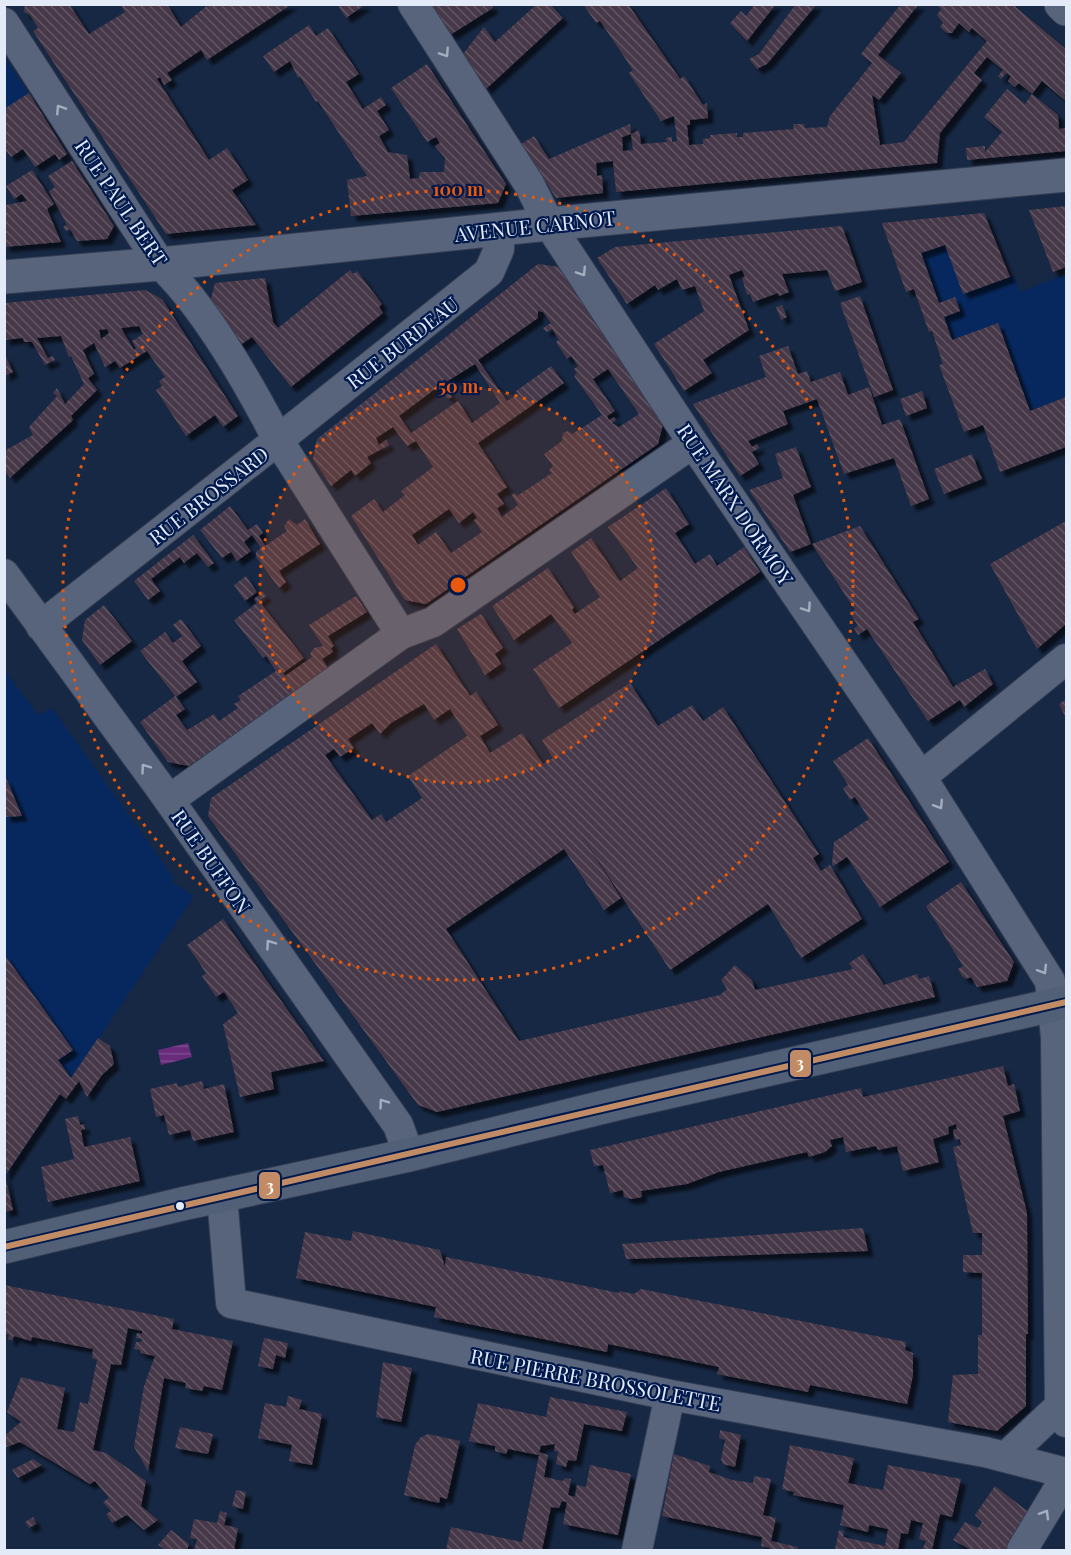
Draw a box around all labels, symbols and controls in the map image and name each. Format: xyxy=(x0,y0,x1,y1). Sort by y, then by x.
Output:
one-way arrow xyxy=(438,47,449,58)
one-way arrow xyxy=(56,105,68,115)
street label: RUE PAUL BERT xyxy=(70,133,174,271)
text: 100 m xyxy=(433,177,484,201)
street label: AVENUE CARNOT xyxy=(452,203,617,247)
one-way arrow xyxy=(575,265,586,276)
street label: RUE BURDEAU xyxy=(340,290,464,394)
text: 50 m xyxy=(438,374,479,398)
street label: RUE MARX DORMOY xyxy=(672,418,800,590)
street label: RUE BROSSARD xyxy=(143,440,273,550)
centre of rings xyxy=(448,575,468,595)
one-way arrow xyxy=(800,602,811,613)
one-way arrow xyxy=(142,763,153,774)
one-way arrow xyxy=(932,799,943,810)
street label: RUE BUFFON xyxy=(166,804,258,918)
one-way arrow xyxy=(266,940,277,951)
one-way arrow xyxy=(1036,964,1048,974)
line badge: 3 xyxy=(789,1049,812,1078)
text: 3 xyxy=(796,1052,804,1073)
one-way arrow xyxy=(379,1099,390,1110)
line badge: 3 xyxy=(258,1171,281,1200)
text: 3 xyxy=(266,1175,274,1196)
unlabelled marker xyxy=(174,1200,186,1212)
street label: RUE PIERRE BROSSOLETTE xyxy=(468,1341,724,1417)
one-way arrow xyxy=(1037,1510,1049,1520)

